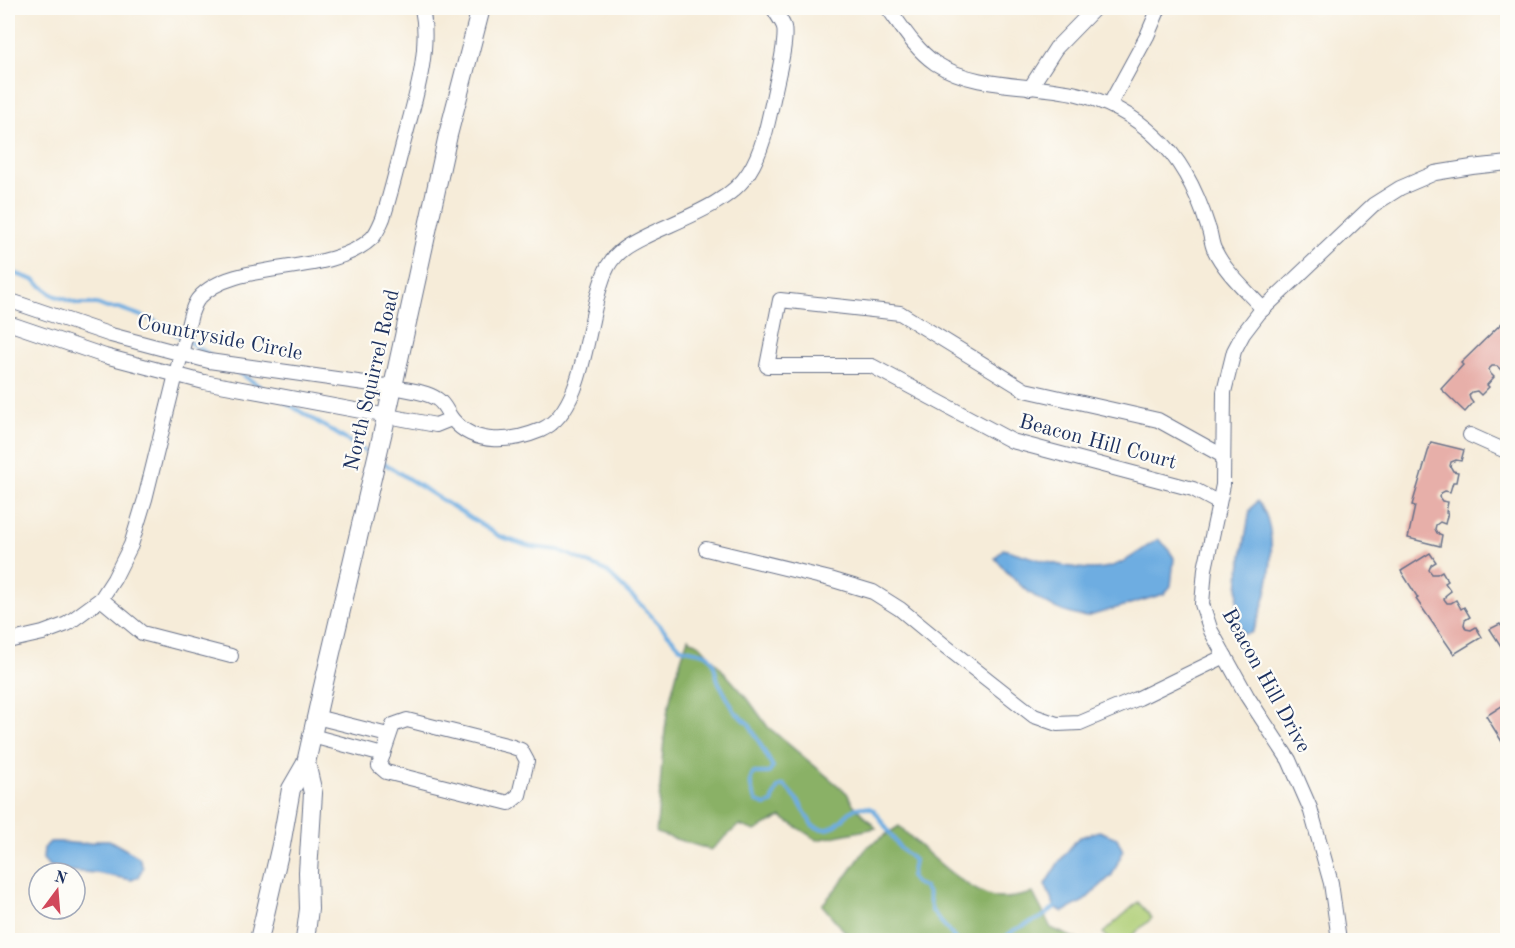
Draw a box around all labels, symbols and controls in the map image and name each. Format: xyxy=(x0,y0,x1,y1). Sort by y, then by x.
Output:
street label: North Squirrel Road xyxy=(341,288,404,473)
street label: Countryside Circle xyxy=(135,312,304,365)
street label: Beacon Hill Court xyxy=(1016,411,1179,474)
street label: Beacon Hill Drive xyxy=(1217,605,1314,756)
north arrow xyxy=(27,861,87,921)
text: N xyxy=(52,869,69,888)

